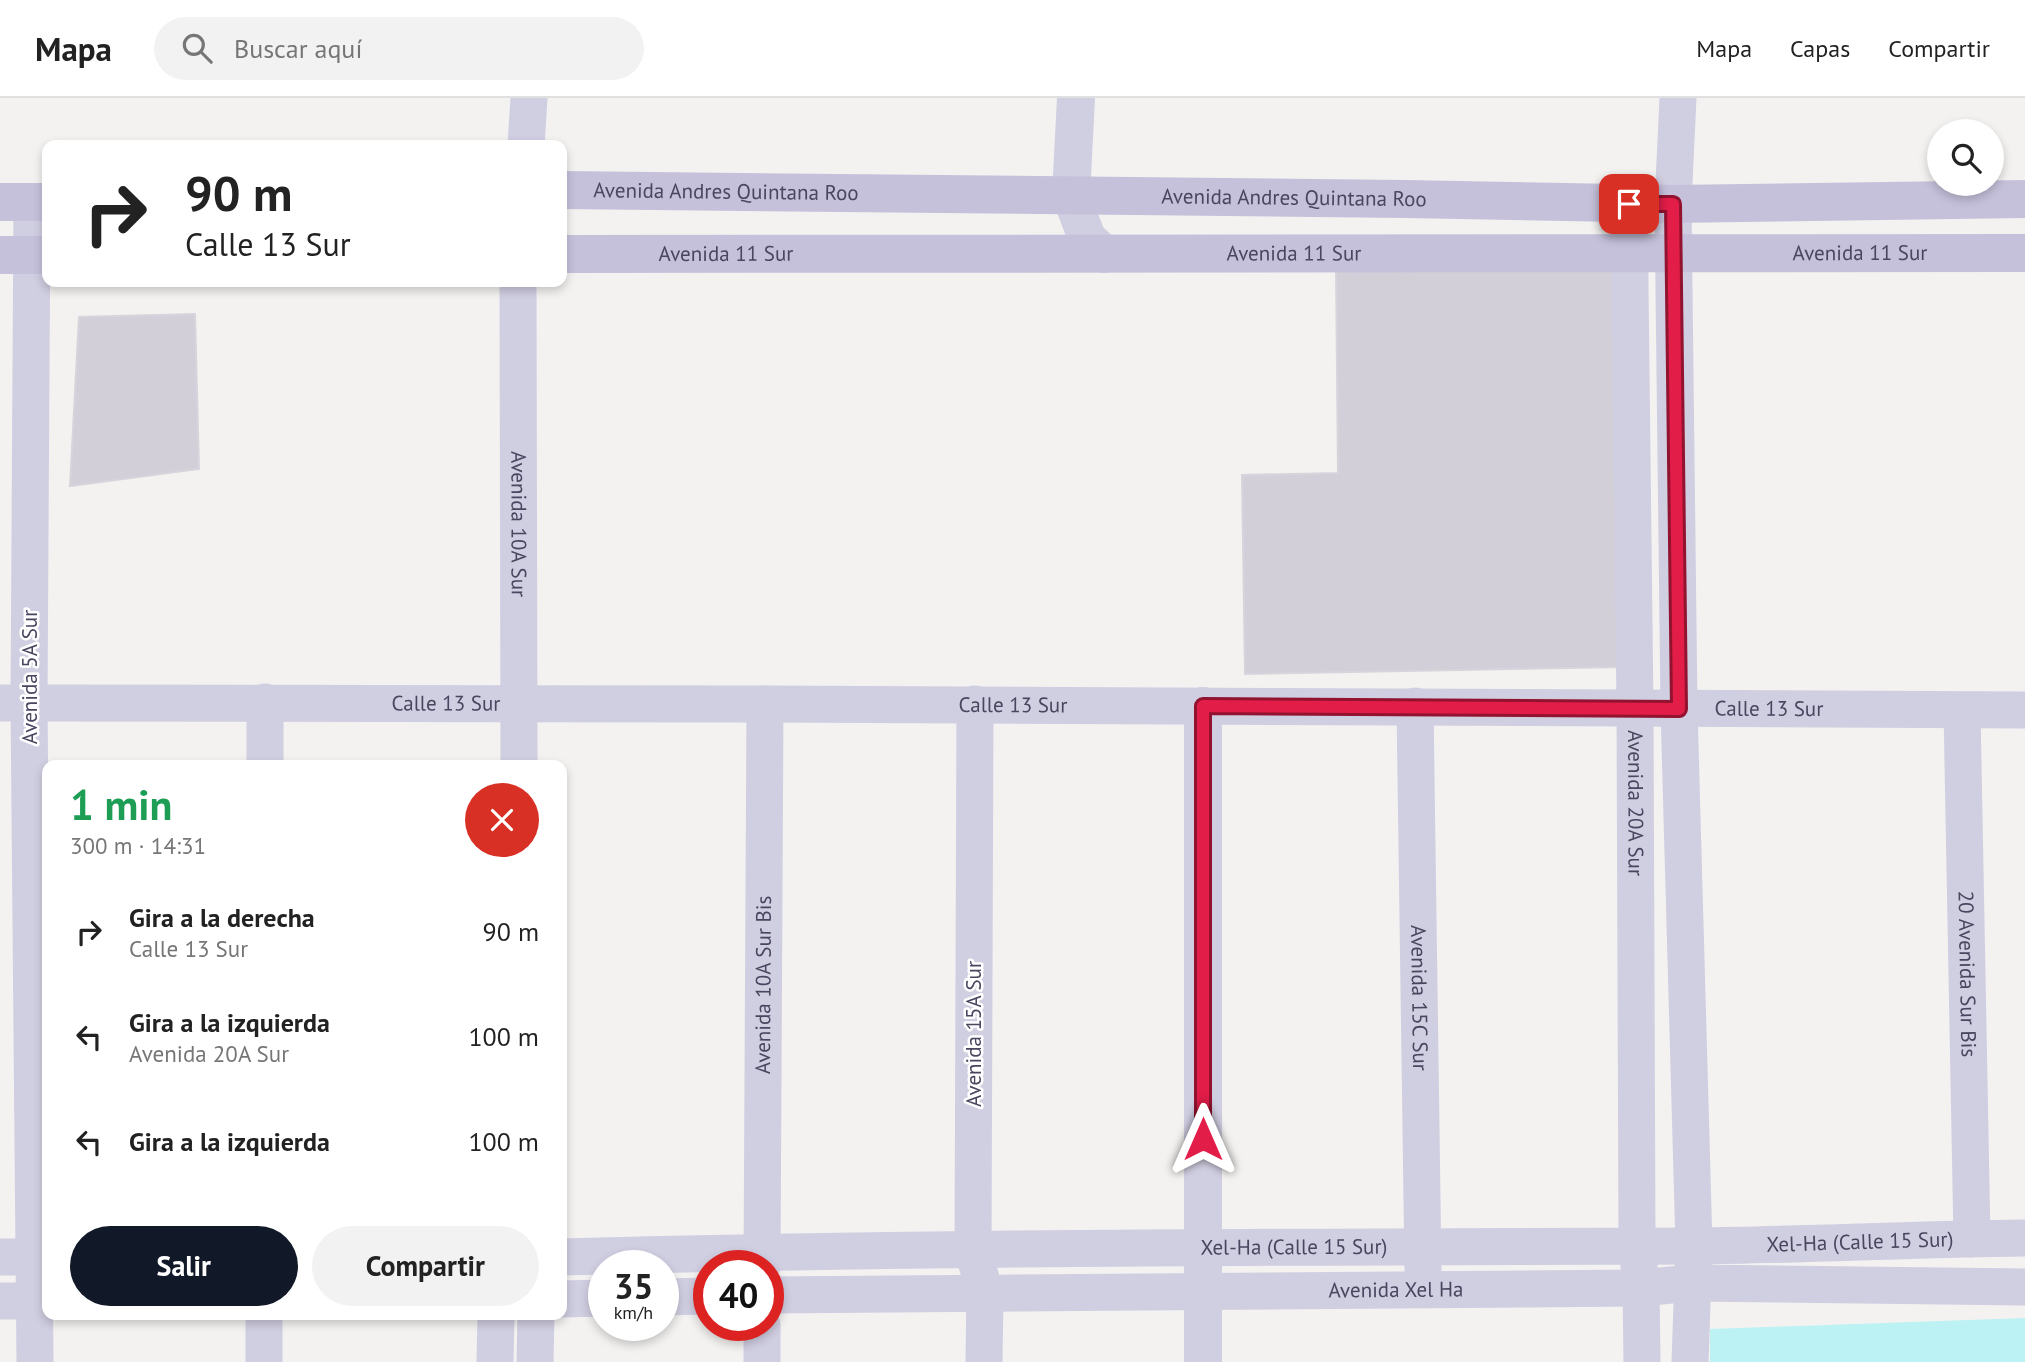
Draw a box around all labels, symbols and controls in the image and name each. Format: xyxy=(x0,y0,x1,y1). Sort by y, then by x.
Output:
search box xyxy=(154,17,644,80)
text: Mapa xyxy=(35,27,112,70)
icon: search xyxy=(178,29,216,67)
text: Buscar aquí xyxy=(234,32,362,65)
text: Mapa xyxy=(1696,33,1752,64)
text: Capas xyxy=(1790,33,1850,64)
text: Compartir xyxy=(1888,33,1990,64)
map controls xyxy=(1927,119,2004,196)
button: search xyxy=(1927,119,2004,196)
text: 90 m xyxy=(185,161,292,225)
icon: right xyxy=(70,168,161,259)
pin xyxy=(1599,174,1659,234)
street label: Avenida Andres Quintana Roo xyxy=(593,176,859,206)
street label: Avenida Andres Quintana Roo xyxy=(1161,182,1427,212)
icon: arrive xyxy=(1610,185,1648,223)
text: Calle 13 Sur xyxy=(185,223,351,265)
street label: Avenida 11 Sur xyxy=(1227,239,1361,267)
street label: Avenida 11 Sur xyxy=(1793,239,1927,266)
street label: Avenida 11 Sur xyxy=(659,240,793,267)
street label: Avenida 10A Sur xyxy=(505,451,533,597)
street label: Avenida 5A Sur xyxy=(16,610,43,744)
street label: Calle 13 Sur xyxy=(392,690,500,717)
street label: Calle 13 Sur xyxy=(959,691,1067,718)
street label: Calle 13 Sur xyxy=(1715,695,1823,722)
street label: Avenida 20A Sur xyxy=(1622,730,1650,876)
text: 1 min xyxy=(70,777,172,832)
button: close xyxy=(465,783,539,857)
text: 300 m · 14:31 xyxy=(70,831,206,860)
street label: 20 Avenida Sur Bis xyxy=(1952,890,1983,1057)
street label: Avenida 10A Sur Bis xyxy=(749,896,777,1074)
text: Gira a la derecha xyxy=(129,901,315,934)
icon: right xyxy=(70,913,108,951)
text: 90 m xyxy=(483,915,539,948)
street label: Avenida 15C Sur xyxy=(1405,925,1434,1071)
text: Calle 13 Sur xyxy=(129,934,248,963)
street label: Avenida 15A Sur xyxy=(960,961,987,1107)
text: Gira a la izquierda xyxy=(129,1006,330,1039)
icon: left xyxy=(70,1018,108,1056)
text: 100 m xyxy=(468,1020,539,1053)
text: Avenida 20A Sur xyxy=(129,1039,289,1068)
position arrow xyxy=(1166,1102,1240,1176)
icon: left xyxy=(70,1123,108,1161)
text: Gira a la izquierda xyxy=(129,1125,330,1158)
text: 100 m xyxy=(468,1125,539,1158)
street label: Xel-Ha (Calle 15 Sur) xyxy=(1766,1225,1954,1258)
button: Salir xyxy=(70,1226,298,1306)
button: Compartir xyxy=(312,1226,539,1306)
street label: Xel-Ha (Calle 15 Sur) xyxy=(1200,1233,1388,1261)
speed limit sign: 40 xyxy=(693,1250,784,1341)
text: 35 xyxy=(614,1263,653,1309)
street label: Avenida Xel Ha xyxy=(1328,1275,1464,1304)
text: km/h xyxy=(614,1301,653,1324)

